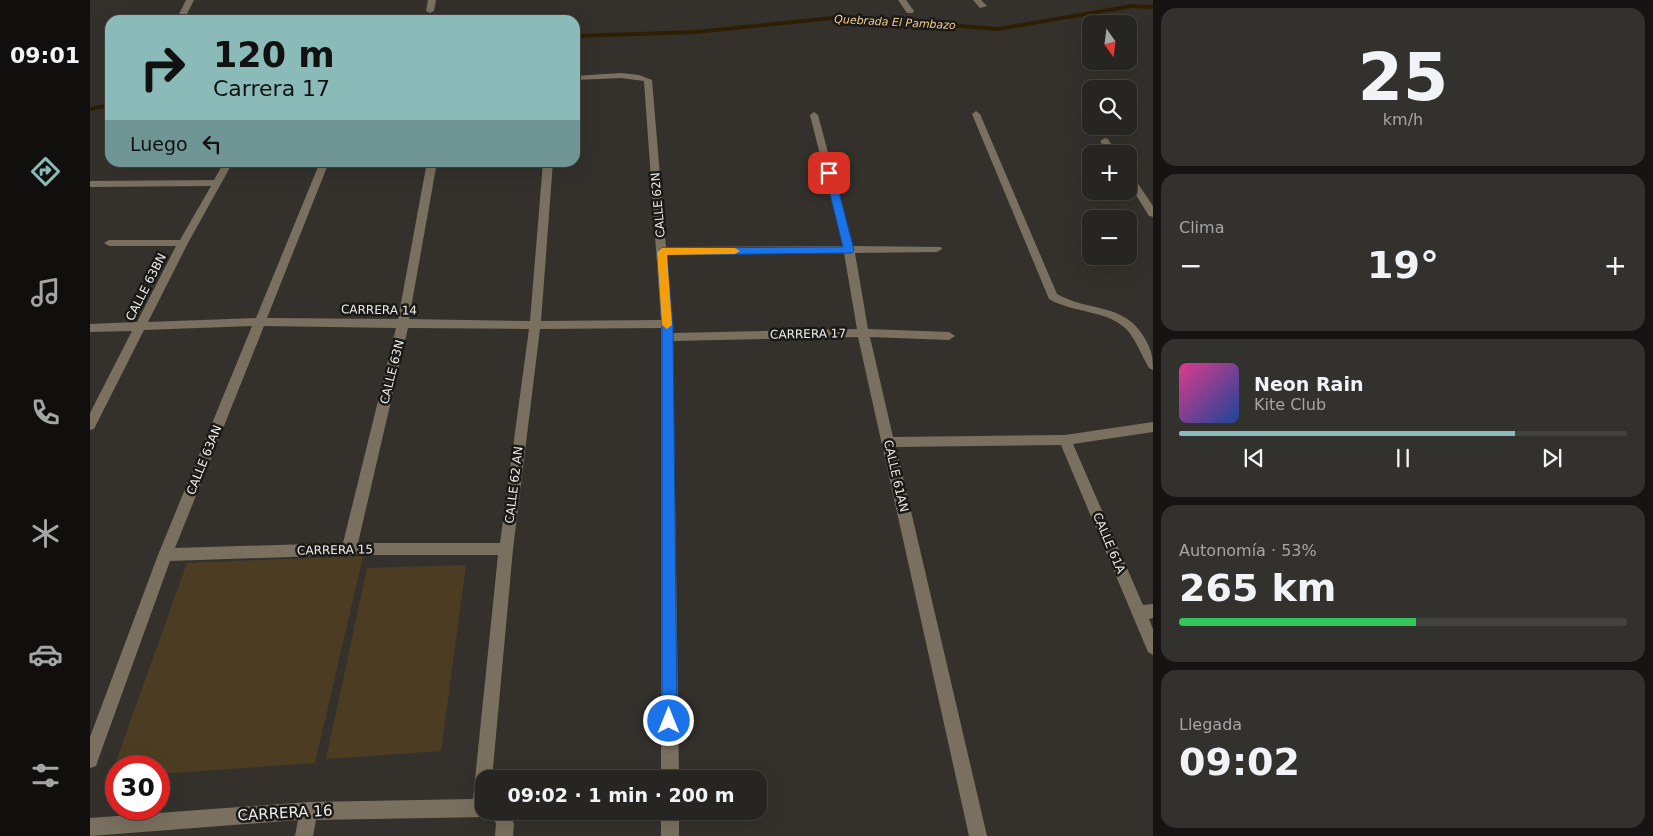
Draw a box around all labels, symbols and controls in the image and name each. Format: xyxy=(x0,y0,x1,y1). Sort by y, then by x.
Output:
water label: Quebrada El Pambazo xyxy=(834,13,956,32)
north arrow xyxy=(1082,15,1138,70)
map controls xyxy=(1082,15,1137,265)
icon: right xyxy=(130,35,195,100)
text: 120 m xyxy=(213,35,335,75)
text: 25 xyxy=(1358,40,1448,115)
text: 09:01 xyxy=(10,43,80,68)
text: Carrera 17 xyxy=(213,76,330,101)
button: search xyxy=(1082,80,1137,135)
text: km/h xyxy=(1383,110,1423,129)
icon: left xyxy=(198,130,226,158)
text: Luego xyxy=(130,133,188,155)
button: + xyxy=(1082,145,1137,200)
pin xyxy=(808,152,850,194)
icon: directions xyxy=(28,154,63,189)
icon: arrive xyxy=(815,159,843,187)
street label: CALLE 62N xyxy=(648,172,668,238)
button: − xyxy=(1082,210,1137,265)
text: Clima xyxy=(1179,218,1224,237)
text: 19° xyxy=(1367,243,1439,287)
text: − xyxy=(1179,249,1202,282)
text: + xyxy=(1604,249,1627,282)
street label: CALLE 63BN xyxy=(123,251,169,323)
icon: music xyxy=(28,275,63,310)
street label: CARRERA 14 xyxy=(341,302,417,318)
street label: CARRERA 17 xyxy=(770,326,846,342)
street label: CALLE 63N xyxy=(377,338,407,406)
text: Neon Rain xyxy=(1254,373,1363,395)
icon: phone xyxy=(28,395,63,430)
text: Kite Club xyxy=(1254,395,1326,414)
street label: CALLE 63AN xyxy=(184,423,224,497)
street label: CALLE 61AN xyxy=(881,438,911,514)
icon: previous xyxy=(1240,444,1268,472)
icon: pause xyxy=(1389,444,1417,472)
icon: next xyxy=(1538,444,1566,472)
street label: CALLE 62 AN xyxy=(502,446,526,524)
street label: CALLE 61A xyxy=(1090,510,1128,576)
icon: climate xyxy=(28,516,63,551)
text: Autonomía · 53% xyxy=(1179,541,1317,560)
street label: CARRERA 15 xyxy=(297,542,373,558)
text: 265 km xyxy=(1179,566,1336,610)
icon: car xyxy=(28,637,63,672)
position arrow xyxy=(642,694,694,746)
text: Llegada xyxy=(1179,715,1242,734)
text: 09:02 xyxy=(1179,740,1300,784)
speed limit sign: 30 xyxy=(105,755,170,820)
icon: filters xyxy=(28,758,63,793)
text: 09:02 · 1 min · 200 m xyxy=(507,784,735,806)
street label: CARRERA 16 xyxy=(237,802,333,824)

